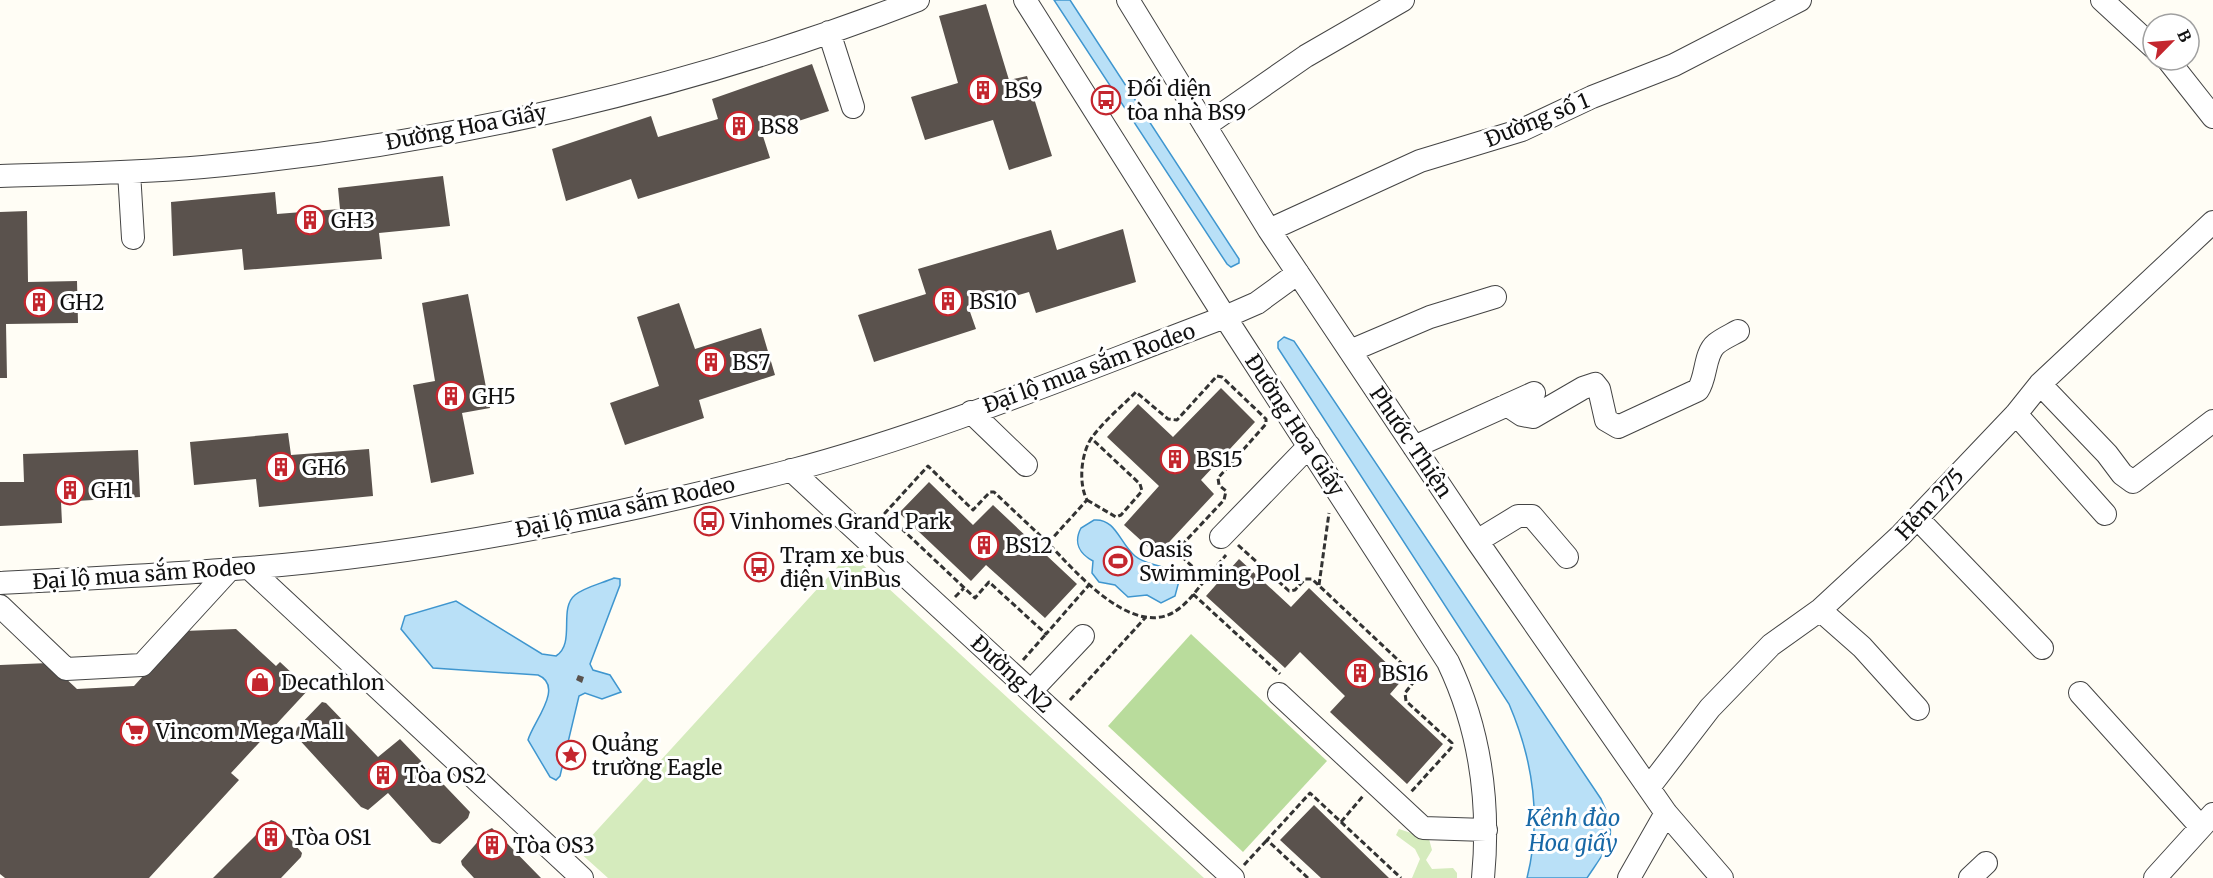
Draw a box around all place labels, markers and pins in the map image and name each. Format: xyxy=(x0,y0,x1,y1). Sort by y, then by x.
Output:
building icon: BS9 xyxy=(967,74,999,106)
place label: Đối diện tòa nhà BS9 xyxy=(1127,75,1246,126)
place label: BS9 xyxy=(1004,77,1043,104)
bus stop icon: Đối diện tòa nhà BS9 xyxy=(1090,84,1122,116)
building icon: BS8 xyxy=(723,110,755,142)
place label: BS8 xyxy=(760,113,799,140)
building icon: GH3 xyxy=(294,204,326,236)
place label: GH3 xyxy=(331,207,375,234)
building icon: BS10 xyxy=(932,285,964,317)
building icon: GH2 xyxy=(23,286,55,318)
place label: BS10 xyxy=(969,288,1017,315)
place label: GH2 xyxy=(60,289,105,316)
building icon: BS7 xyxy=(695,346,727,378)
place label: BS7 xyxy=(732,349,770,376)
building icon: GH5 xyxy=(435,380,467,412)
place label: GH5 xyxy=(472,383,516,410)
building icon: BS15 xyxy=(1159,443,1191,475)
place label: BS15 xyxy=(1196,446,1243,473)
building icon: GH6 xyxy=(265,451,297,483)
place label: GH6 xyxy=(302,454,346,481)
building icon: GH1 xyxy=(54,474,86,506)
place label: GH1 xyxy=(91,477,132,504)
bus stop icon: Vinhomes Grand Park xyxy=(693,505,725,537)
place label: Vinhomes Grand Park xyxy=(729,508,952,535)
building icon: BS12 xyxy=(968,529,1000,561)
place label: BS12 xyxy=(1005,532,1053,559)
place label: Oasis Swimming Pool xyxy=(1139,536,1301,587)
place label: Trạm xe bus điện VinBus xyxy=(780,542,905,593)
sports icon: Oasis Swimming Pool xyxy=(1102,545,1134,577)
bus stop icon: Trạm xe bus điện VinBus xyxy=(743,551,775,583)
building icon: BS16 xyxy=(1344,657,1376,689)
place label: BS16 xyxy=(1381,660,1428,687)
shop icon: Decathlon xyxy=(244,666,276,698)
place label: Decathlon xyxy=(281,669,385,696)
supermarket icon: Vincom Mega Mall xyxy=(119,715,151,747)
place label: Vincom Mega Mall xyxy=(155,718,345,745)
place label: Quảng trường Eagle xyxy=(592,730,722,781)
place icon: Quảng trường Eagle xyxy=(555,739,587,771)
building icon: Tòa OS2 xyxy=(367,759,399,791)
place label: Tòa OS2 xyxy=(404,762,487,789)
building icon: Tòa OS1 xyxy=(255,821,287,853)
place label: Tòa OS1 xyxy=(292,824,371,851)
building icon: Tòa OS3 xyxy=(476,829,508,861)
place label: Tòa OS3 xyxy=(513,832,595,859)

